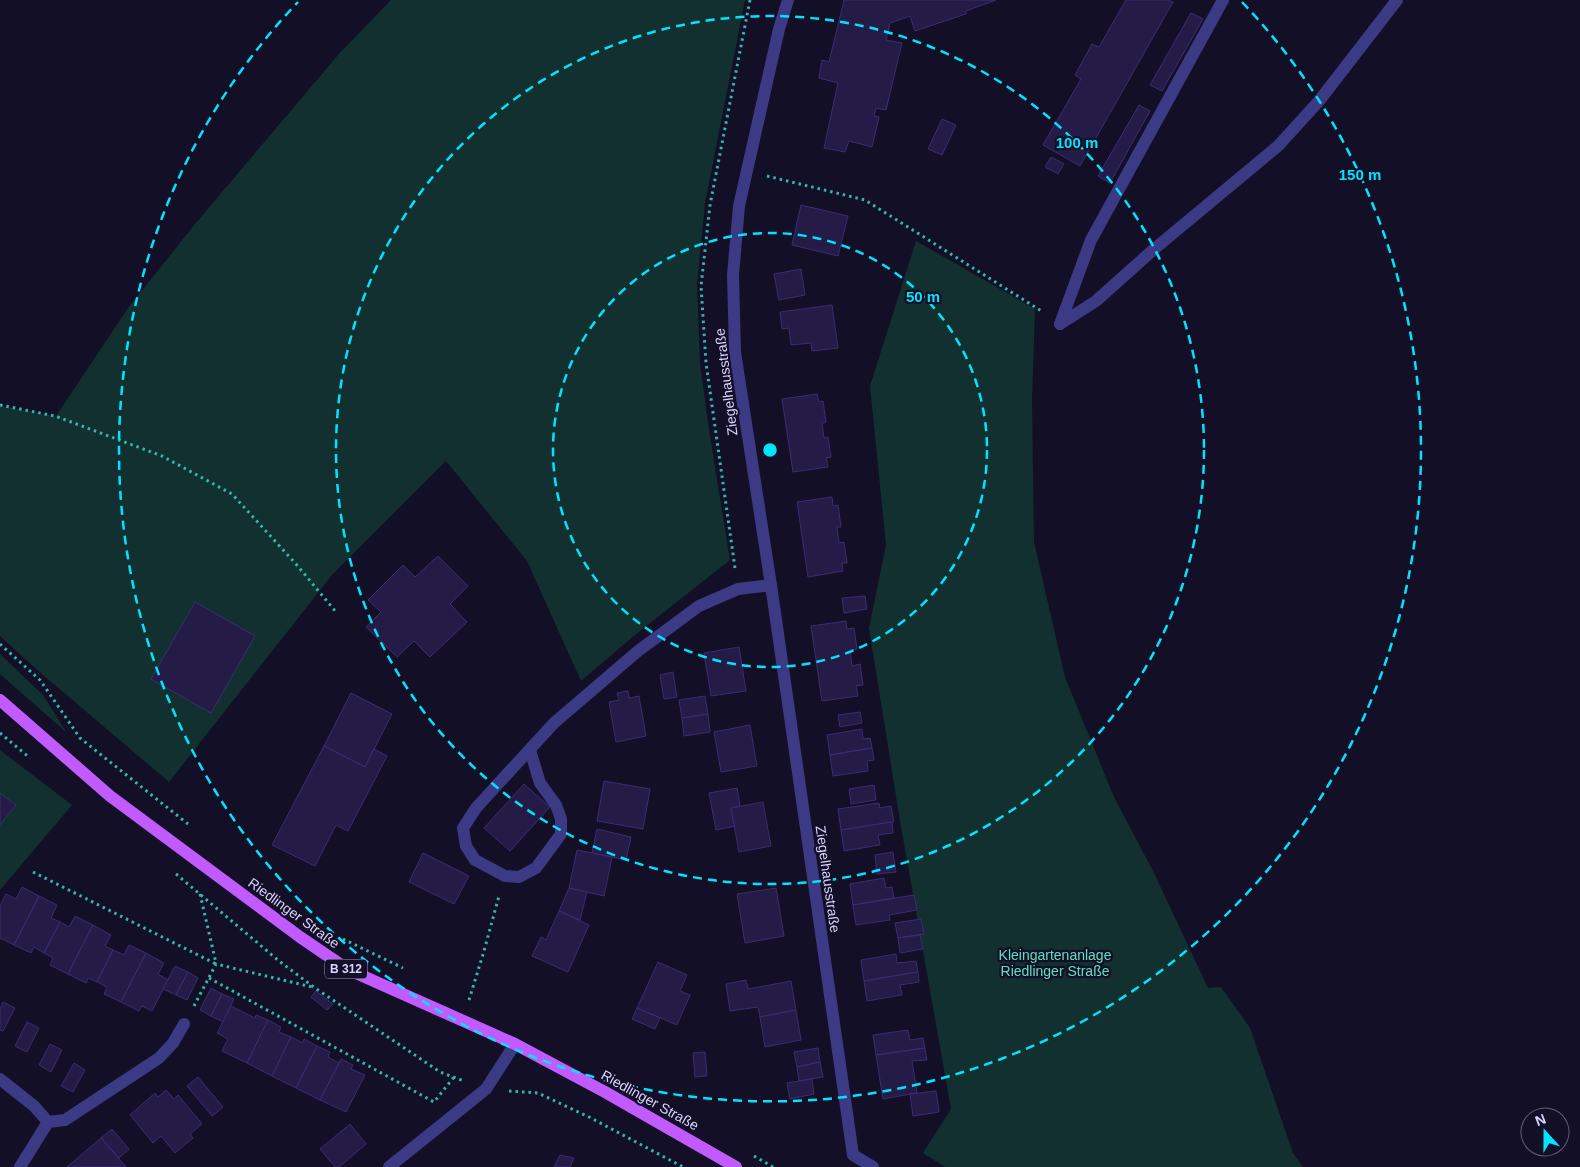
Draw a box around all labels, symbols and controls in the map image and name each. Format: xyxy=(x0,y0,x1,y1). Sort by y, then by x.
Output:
text: 100 m xyxy=(1056,134,1098,151)
text: 150 m xyxy=(1339,166,1381,183)
text: 50 m xyxy=(906,288,940,305)
street label: Ziegelhausstraße xyxy=(711,327,741,437)
centre of rings xyxy=(761,441,779,459)
street label: Ziegelhausstraße xyxy=(813,824,843,934)
street label: Riedlinger Straße xyxy=(245,875,343,952)
park label: Kleingartenanlage Riedlinger Straße xyxy=(999,947,1112,979)
road number: B 312 xyxy=(325,960,367,979)
street label: Riedlinger Straße xyxy=(598,1067,702,1134)
north arrow xyxy=(1520,1107,1570,1157)
text: N xyxy=(1533,1111,1548,1129)

